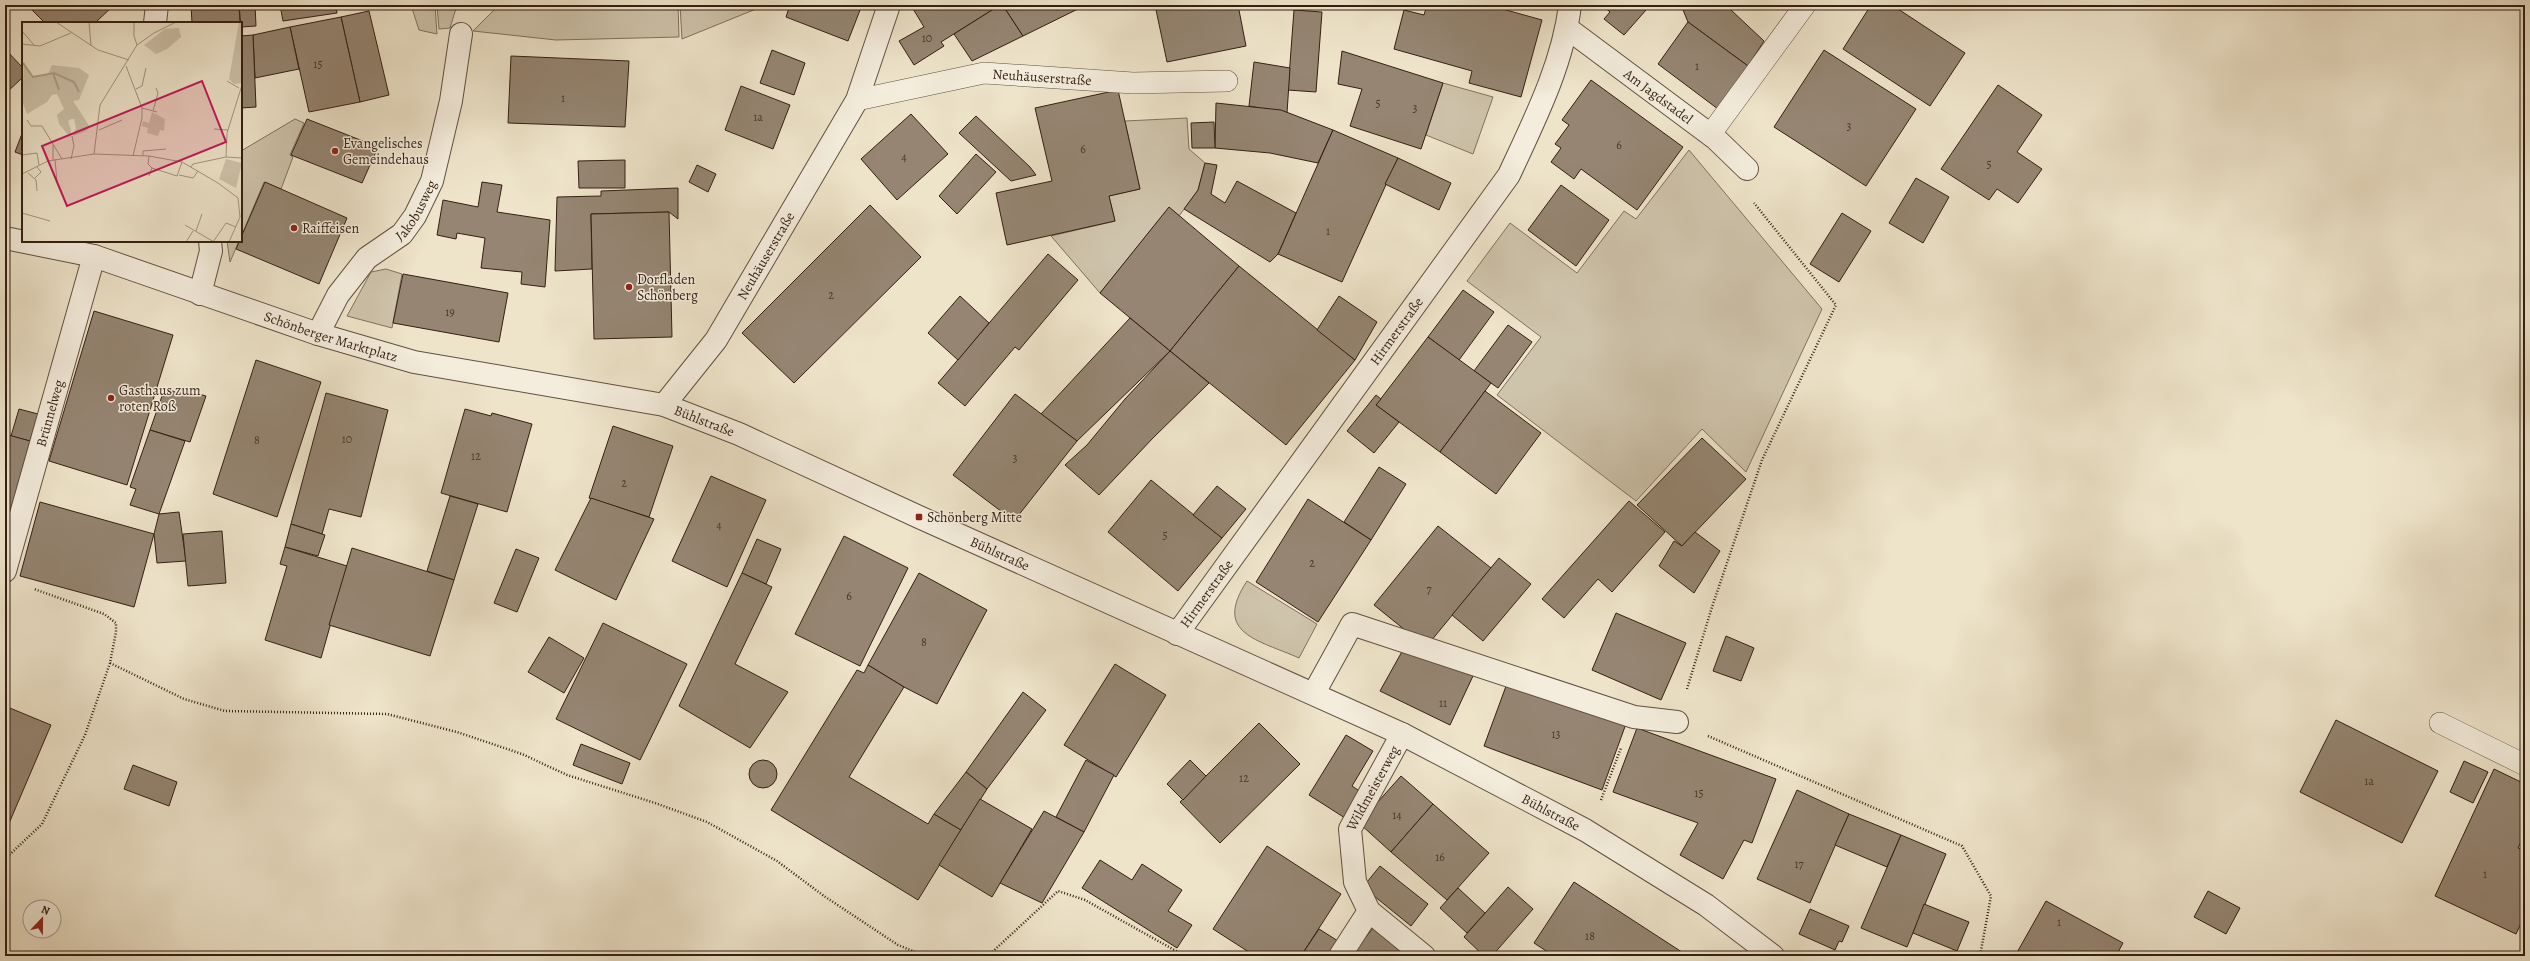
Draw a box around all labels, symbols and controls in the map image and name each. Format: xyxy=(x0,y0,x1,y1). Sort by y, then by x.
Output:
inset map xyxy=(22,22,242,242)
house number: 10 xyxy=(922,30,932,46)
house number: 15 xyxy=(313,56,323,72)
house number: 1 xyxy=(1695,58,1699,74)
street label: Neuhäuserstraße xyxy=(992,64,1092,90)
street label: Am Jagdstadel xyxy=(1619,64,1697,128)
house number: 1 xyxy=(561,90,565,106)
house number: 5 xyxy=(1375,95,1381,111)
house number: 3 xyxy=(1413,100,1418,116)
house number: 1a xyxy=(753,109,763,125)
house number: 3 xyxy=(1847,118,1852,134)
place label: Evangelisches Gemeindehaus xyxy=(343,134,429,169)
house number: 6 xyxy=(1616,137,1622,153)
house number: 6 xyxy=(1080,141,1086,157)
marker: Evangelisches Gemeindehaus xyxy=(330,146,340,156)
house number: 4 xyxy=(901,149,907,165)
house number: 5 xyxy=(1986,156,1992,172)
street label: Jakobusweg xyxy=(392,177,441,245)
street label: Neuhäuserstraße xyxy=(732,208,799,303)
place label: Raiffeisen xyxy=(302,219,359,238)
marker: Raiffeisen xyxy=(289,223,299,233)
house number: 1 xyxy=(1326,223,1330,239)
place label: Dorfladen Schönberg xyxy=(637,270,698,305)
marker: Dorfladen Schönberg xyxy=(624,282,634,292)
house number: 2 xyxy=(828,287,834,303)
street label: Hirmerstraße xyxy=(1365,293,1427,369)
house number: 19 xyxy=(445,304,455,320)
street label: Schönberger Marktplatz xyxy=(261,306,400,366)
street label: Brünnelweg xyxy=(31,377,68,449)
place label: Gasthaus zum roten Roß xyxy=(119,381,201,416)
marker: Gasthaus zum roten Roß xyxy=(106,393,116,403)
street label: Bühlstraße xyxy=(671,400,737,441)
house number: 10 xyxy=(342,431,352,447)
house number: 8 xyxy=(254,432,260,448)
house number: 12 xyxy=(471,448,481,464)
house number: 3 xyxy=(1013,450,1018,466)
house number: 2 xyxy=(621,475,627,491)
place label: Schönberg Mitte xyxy=(927,508,1022,527)
marker: Schönberg Mitte xyxy=(914,512,924,522)
house number: 4 xyxy=(716,517,722,533)
house number: 5 xyxy=(1162,527,1168,543)
street label: Bühlstraße xyxy=(967,532,1033,575)
house number: 2 xyxy=(1309,555,1315,571)
street label: Hirmerstraße xyxy=(1175,556,1237,631)
house number: 7 xyxy=(1426,581,1432,597)
house number: 6 xyxy=(846,588,852,604)
house number: 8 xyxy=(921,634,927,650)
house number: 11 xyxy=(1439,695,1447,711)
house number: 13 xyxy=(1551,726,1561,742)
street label: Wildmeisterweg xyxy=(1341,742,1404,835)
house number: 12 xyxy=(1239,770,1249,786)
house number: 1a xyxy=(2364,773,2374,789)
house number: 15 xyxy=(1694,785,1704,801)
street label: Bühlstraße xyxy=(1518,789,1583,835)
house number: 14 xyxy=(1392,807,1402,823)
house number: 16 xyxy=(1435,849,1445,865)
house number: 17 xyxy=(1794,856,1805,872)
house number: 1 xyxy=(2483,866,2487,882)
north arrow xyxy=(22,899,62,939)
text: N xyxy=(39,902,52,919)
house number: 1 xyxy=(2057,914,2061,930)
house number: 18 xyxy=(1585,928,1595,944)

